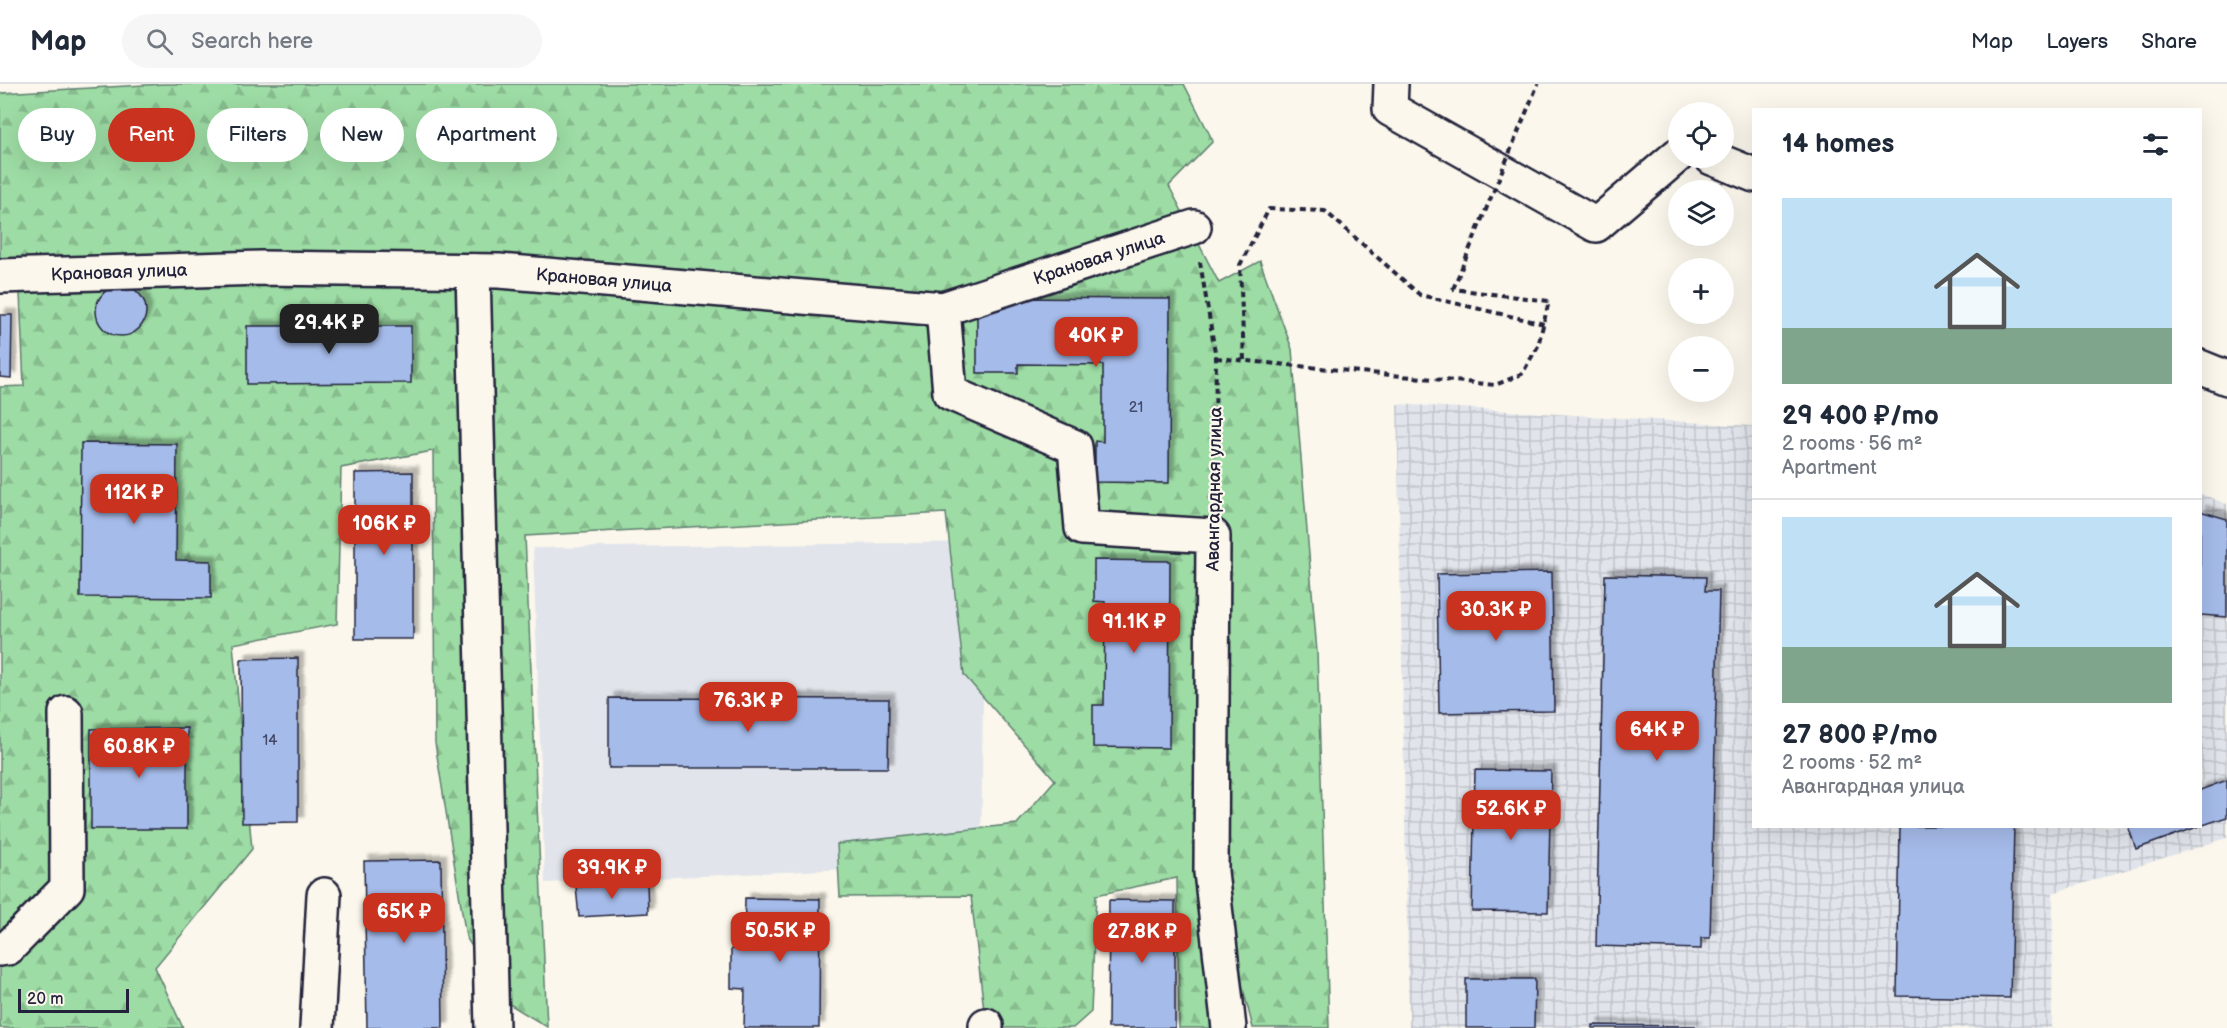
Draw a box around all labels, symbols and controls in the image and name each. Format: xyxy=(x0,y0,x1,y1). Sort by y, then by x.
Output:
search box xyxy=(122,14,542,68)
text: Map xyxy=(30,25,86,58)
icon: search xyxy=(143,25,176,58)
text: Search here xyxy=(191,28,313,55)
text: Map xyxy=(1971,29,2013,54)
text: Layers xyxy=(2046,29,2108,54)
text: Share xyxy=(2141,29,2197,54)
map controls xyxy=(1668,102,1734,402)
button: locate xyxy=(1668,102,1734,168)
chip: Buy xyxy=(18,108,96,162)
chip: Rent xyxy=(108,108,195,162)
chip: Filters xyxy=(207,108,308,162)
chip: New xyxy=(320,108,404,162)
chip: Apartment xyxy=(416,108,557,162)
icon: filters xyxy=(2139,128,2172,161)
text: 14 homes xyxy=(1782,129,1894,160)
button: layers xyxy=(1668,180,1734,246)
street label: Крановая улица xyxy=(1031,227,1168,290)
icon: home xyxy=(1923,237,2031,345)
button: + xyxy=(1668,258,1734,324)
street label: Крановая улица xyxy=(50,260,188,285)
street label: Крановая улица xyxy=(535,264,673,297)
pin: 29.4K ₽ xyxy=(274,304,384,355)
text: 29.4K ₽ xyxy=(294,311,364,335)
pin: 40K ₽ xyxy=(1054,317,1138,368)
text: 40K ₽ xyxy=(1069,324,1123,348)
button: − xyxy=(1668,336,1734,402)
house number: 21 xyxy=(1129,398,1143,417)
text: 29 400 ₽/mo xyxy=(1782,401,1939,432)
street label: Авангардная улица xyxy=(1203,406,1226,572)
text: 2 rooms · 56 m² xyxy=(1782,432,1922,456)
text: Apartment xyxy=(1782,456,1877,480)
pin: 112K ₽ xyxy=(85,474,183,525)
text: 112K ₽ xyxy=(104,481,164,505)
pin: 106K ₽ xyxy=(335,505,433,556)
text: 106K ₽ xyxy=(352,512,416,536)
icon: home xyxy=(1923,556,2031,664)
pin: 30.3K ₽ xyxy=(1441,591,1551,642)
text: 30.3K ₽ xyxy=(1461,598,1531,622)
pin: 91.1K ₽ xyxy=(1079,603,1189,654)
text: 91.1K ₽ xyxy=(1102,610,1166,634)
pin: 76.3K ₽ xyxy=(693,682,803,733)
text: 76.3K ₽ xyxy=(713,689,783,713)
pin: 64K ₽ xyxy=(1615,711,1699,762)
text: 64K ₽ xyxy=(1630,718,1684,742)
text: 27 800 ₽/mo xyxy=(1782,720,1938,751)
pin: 60.8K ₽ xyxy=(84,728,194,779)
house number: 14 xyxy=(263,731,277,750)
text: 60.8K ₽ xyxy=(103,735,175,759)
text: 2 rooms · 52 m² xyxy=(1782,751,1922,775)
text: Авангардная улица xyxy=(1782,775,1965,799)
pin: 52.6K ₽ xyxy=(1456,790,1566,841)
text: 52.6K ₽ xyxy=(1476,797,1546,821)
pin: 39.9K ₽ xyxy=(557,849,667,900)
text: 39.9K ₽ xyxy=(577,856,647,880)
pin: 65K ₽ xyxy=(362,893,446,944)
text: 65K ₽ xyxy=(377,900,431,924)
pin: 50.5K ₽ xyxy=(725,912,835,963)
pin: 27.8K ₽ xyxy=(1087,913,1197,964)
text: 50.5K ₽ xyxy=(745,919,815,943)
text: 27.8K ₽ xyxy=(1107,920,1177,944)
scale bar xyxy=(18,986,129,1014)
text: 20 m xyxy=(27,990,63,1009)

